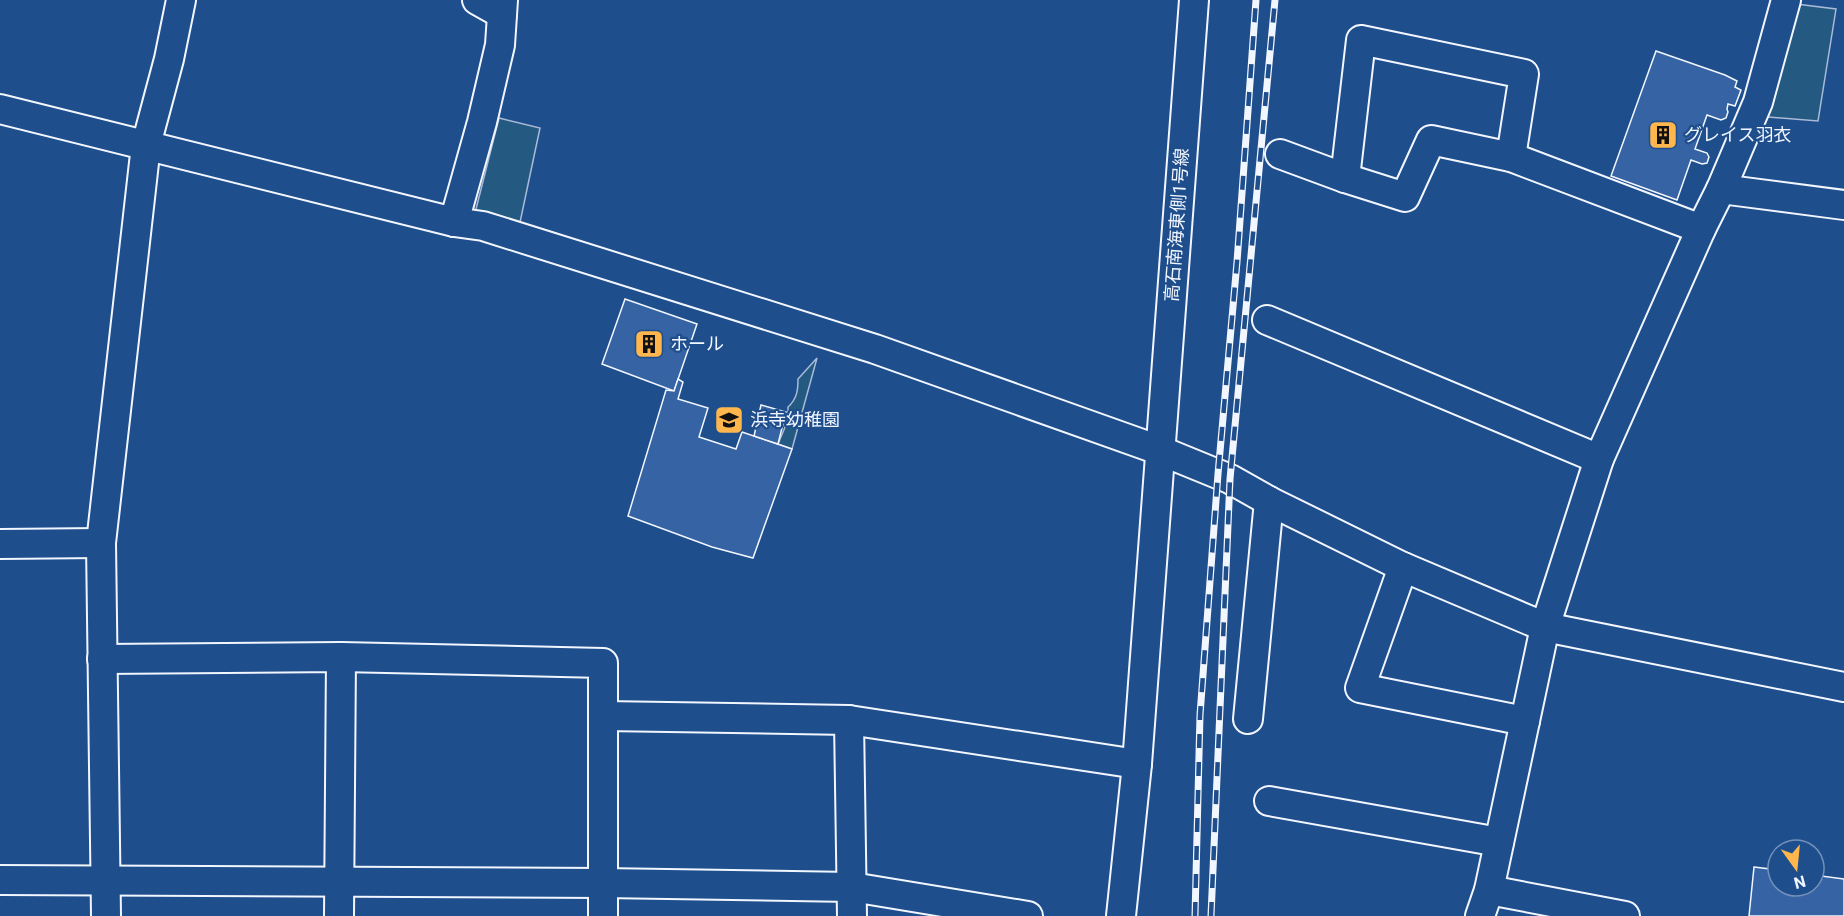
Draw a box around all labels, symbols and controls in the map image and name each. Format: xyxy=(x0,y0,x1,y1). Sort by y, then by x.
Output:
building icon: グレイス羽衣 xyxy=(1647,119,1679,151)
place label: グレイス羽衣 xyxy=(1684,124,1791,145)
street label: 高石南海東側1号線 xyxy=(1161,147,1192,303)
building icon: ホール xyxy=(633,328,665,360)
place label: ホール xyxy=(670,333,724,354)
school or university icon: 浜寺幼稚園 xyxy=(713,404,745,436)
place label: 浜寺幼稚園 xyxy=(750,409,840,430)
north arrow xyxy=(1766,838,1826,898)
text: N xyxy=(1792,871,1808,893)

